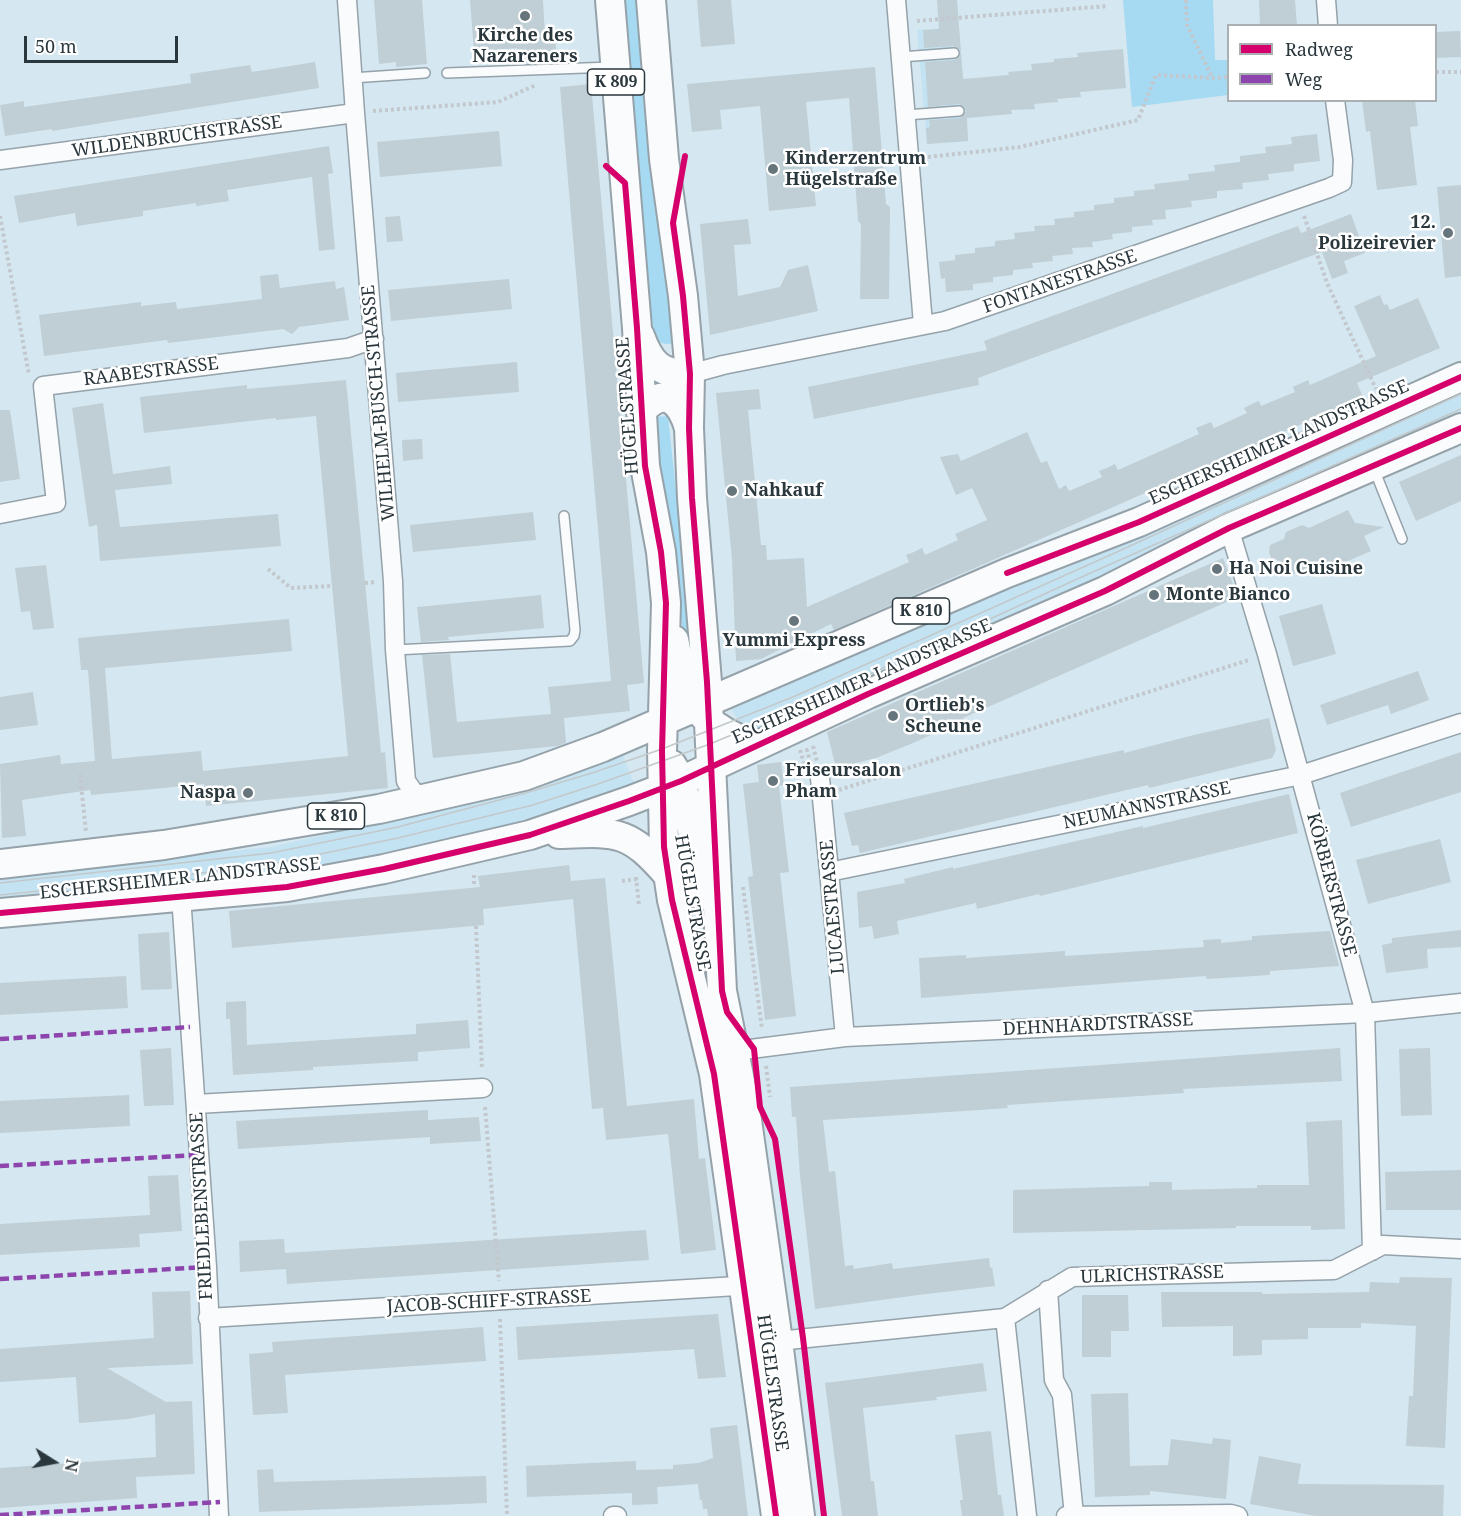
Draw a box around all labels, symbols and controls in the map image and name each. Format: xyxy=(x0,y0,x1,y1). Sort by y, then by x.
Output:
marker: Kirche des Nazareners xyxy=(518,9,532,23)
scale bar xyxy=(27,24,182,62)
legend xyxy=(1227,24,1437,102)
place label: Kirche des Nazareners xyxy=(472,25,578,68)
text: 50 m xyxy=(35,34,77,58)
text: Radweg xyxy=(1285,37,1353,61)
text: Weg xyxy=(1285,67,1322,91)
road number: K 809 xyxy=(588,69,644,95)
street label: WILDENBRUCHSTRASSE xyxy=(70,112,284,162)
place label: Kinderzentrum Hügelstraße xyxy=(785,148,926,190)
marker: Kinderzentrum Hügelstraße xyxy=(766,162,780,176)
place label: 12. Polizeirevier xyxy=(1318,212,1436,254)
marker: 12. Polizeirevier xyxy=(1441,226,1455,240)
street label: FONTANESTRASSE xyxy=(980,246,1140,318)
street label: WILHELM-BUSCH-STRASSE xyxy=(358,284,400,522)
street label: HÜGELSTRASSE xyxy=(612,336,644,476)
street label: RAABESTRASSE xyxy=(82,353,220,391)
street label: ESCHERSHEIMER LANDSTRASSE xyxy=(1146,376,1412,510)
place label: Nahkauf xyxy=(744,480,823,502)
marker: Nahkauf xyxy=(725,484,739,498)
place label: Ha Noi Cuisine xyxy=(1229,558,1363,580)
marker: Ha Noi Cuisine xyxy=(1210,562,1224,576)
place label: Monte Bianco xyxy=(1166,584,1290,606)
marker: Monte Bianco xyxy=(1147,588,1161,602)
road number: K 810 xyxy=(892,598,950,624)
marker: Yummi Express xyxy=(787,614,801,628)
street label: ESCHERSHEIMER LANDSTRASSE xyxy=(729,615,995,749)
place label: Yummi Express xyxy=(722,630,866,652)
place label: Ortlieb's Scheune xyxy=(905,695,984,738)
marker: Ortlieb's Scheune xyxy=(886,709,900,723)
place label: Friseursalon Pham xyxy=(785,760,901,802)
marker: Friseursalon Pham xyxy=(766,774,780,788)
street label: NEUMANNSTRASSE xyxy=(1061,778,1233,834)
place label: Naspa xyxy=(180,782,236,804)
marker: Naspa xyxy=(241,786,255,800)
road number: K 810 xyxy=(308,803,364,829)
street label: KÖRBERSTRASSE xyxy=(1301,811,1361,959)
street label: HÜGELSTRASSE xyxy=(669,833,715,973)
street label: LUCAESTRASSE xyxy=(816,839,850,975)
street label: ESCHERSHEIMER LANDSTRASSE xyxy=(38,854,322,904)
street label: DEHNHARDTSTRASSE xyxy=(1002,1009,1194,1041)
street label: FRIEDLEBENSTRASSE xyxy=(186,1111,218,1301)
street label: ULRICHSTRASSE xyxy=(1080,1262,1224,1288)
street label: JACOB-SCHIFF-STRASSE xyxy=(386,1286,592,1318)
street label: HÜGELSTRASSE xyxy=(752,1313,792,1453)
north arrow xyxy=(24,1432,84,1492)
text: N xyxy=(60,1457,84,1474)

